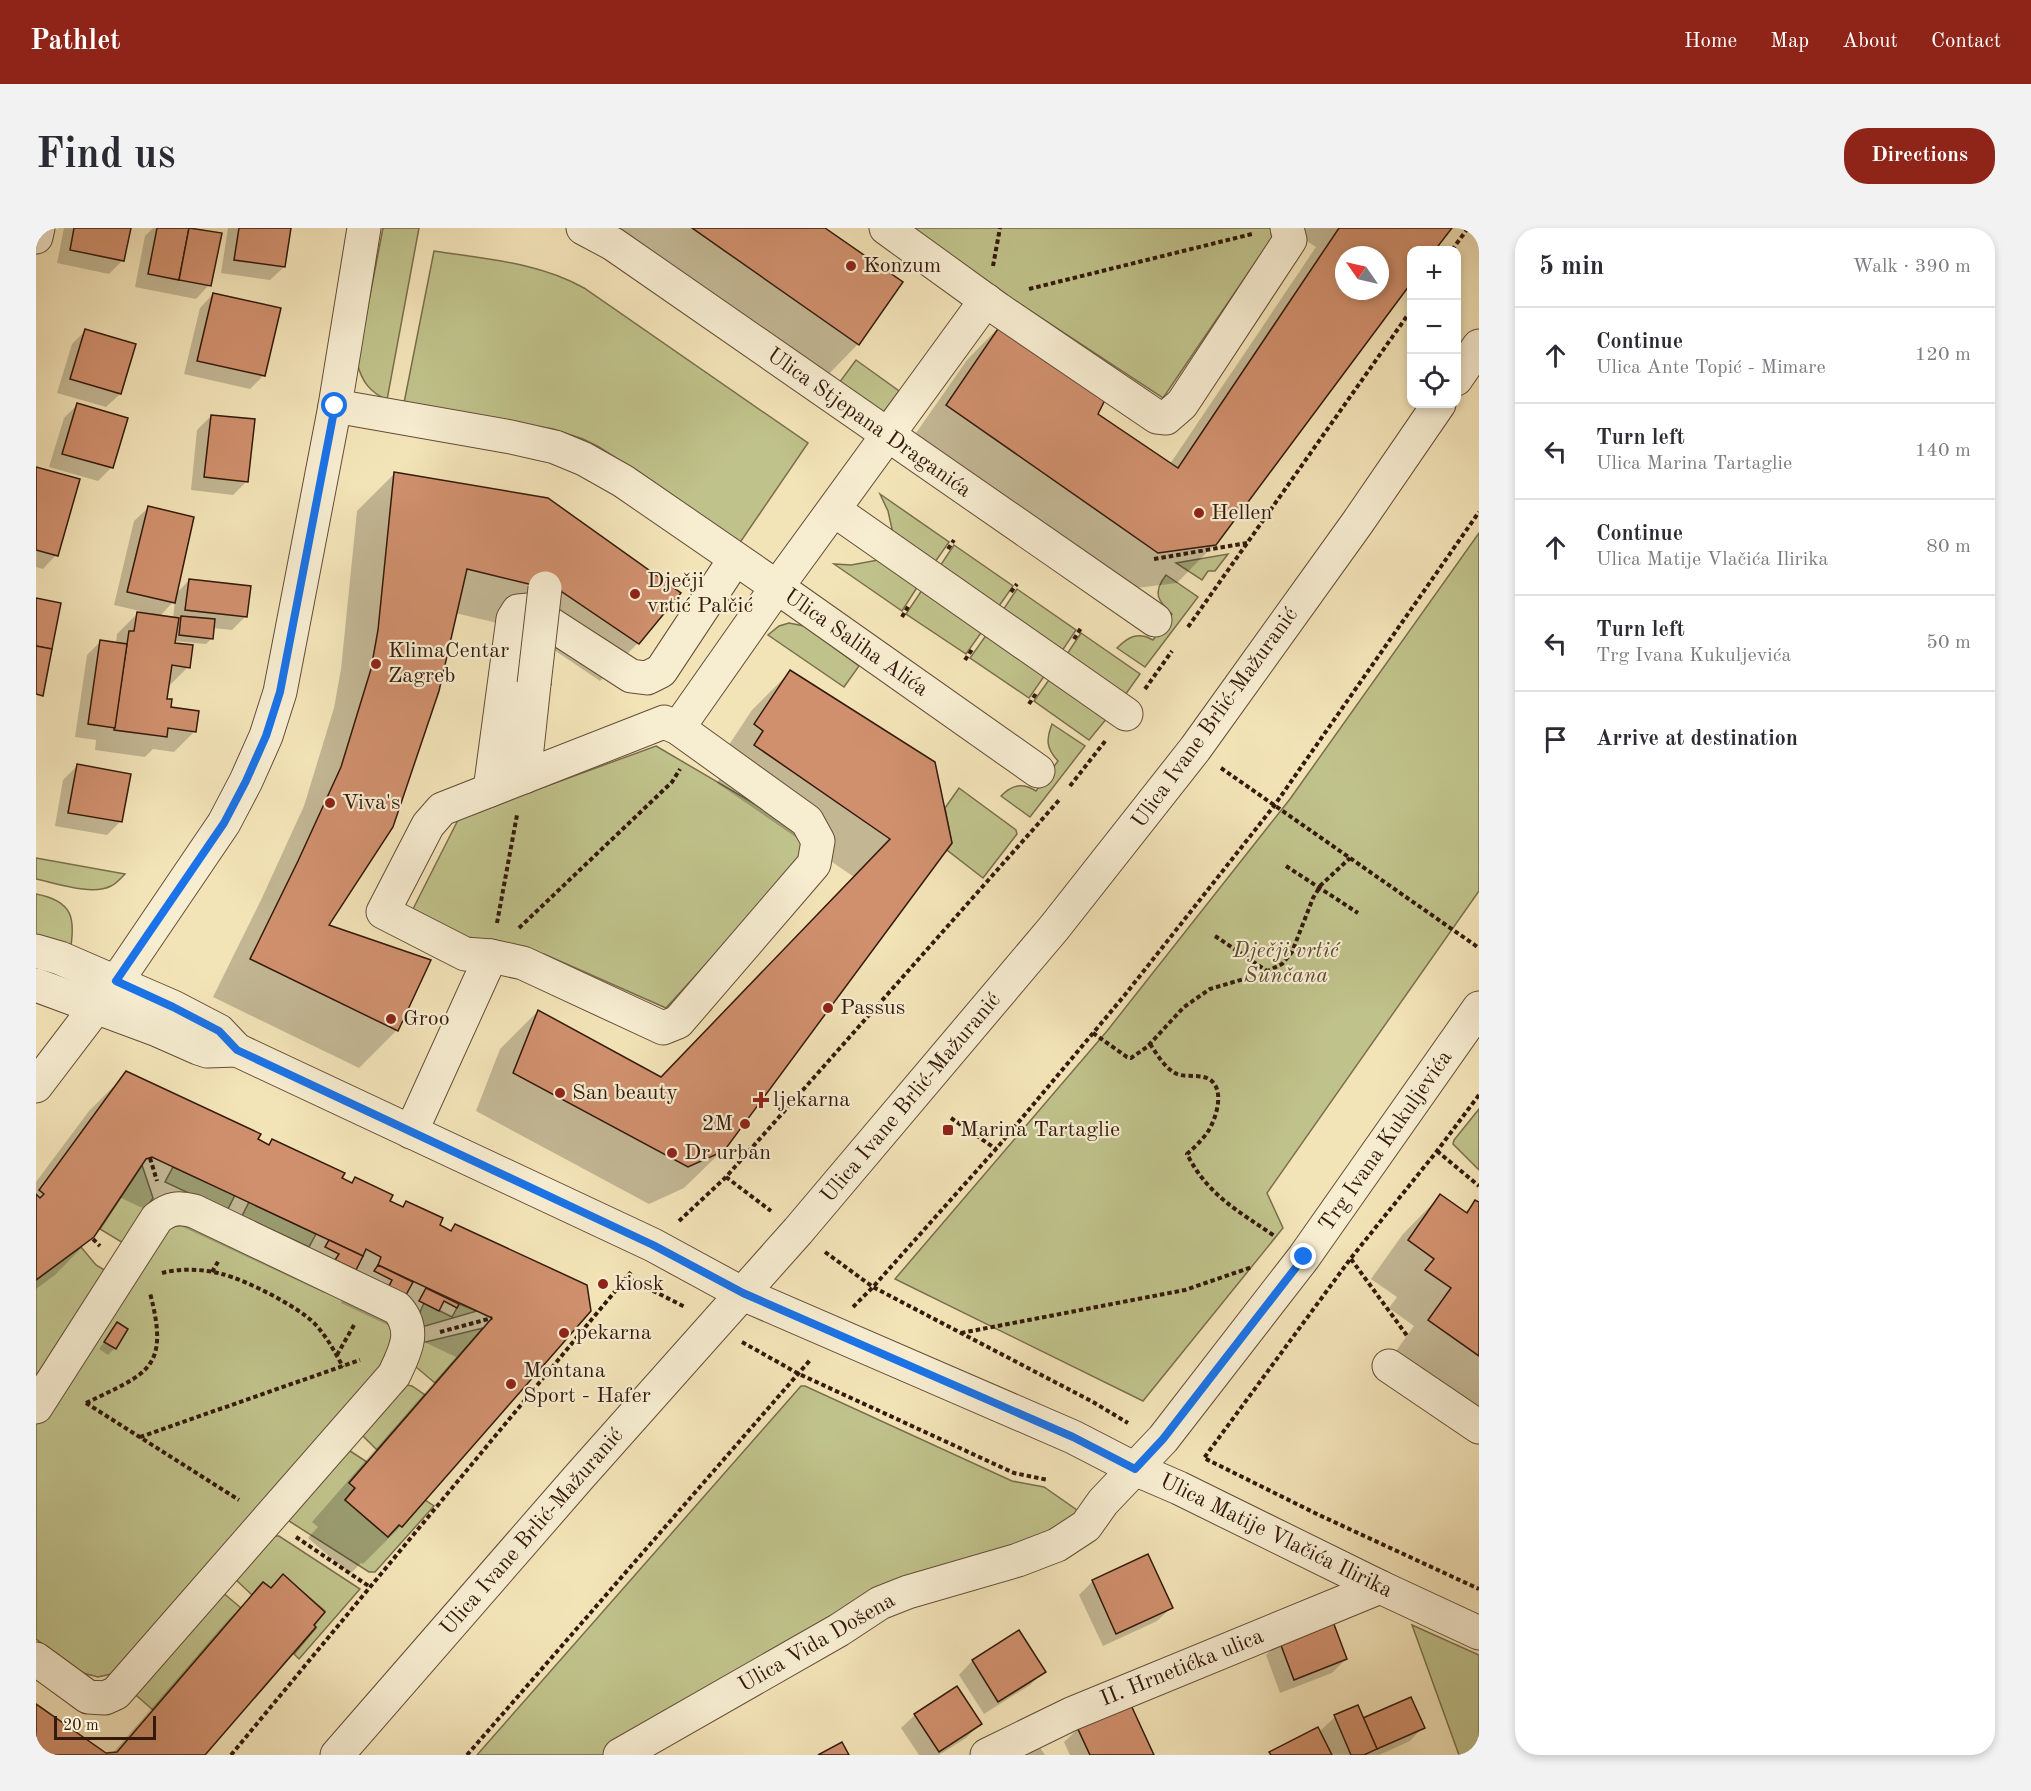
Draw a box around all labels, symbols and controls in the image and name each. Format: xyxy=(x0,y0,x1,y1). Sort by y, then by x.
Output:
text: Pathlet xyxy=(30,28,121,56)
text: Home xyxy=(1684,31,1737,52)
text: Map xyxy=(1770,31,1809,52)
text: About xyxy=(1842,31,1898,52)
text: Contact xyxy=(1931,31,2001,52)
button: Directions xyxy=(1844,128,1995,184)
text: Find us xyxy=(36,135,175,177)
north arrow xyxy=(1335,246,1389,300)
map controls xyxy=(1407,246,1461,408)
button: + xyxy=(1407,246,1461,300)
text: 5 min xyxy=(1539,254,1604,280)
place label: Konzum xyxy=(863,255,941,277)
text: Walk · 390 m xyxy=(1852,257,1971,277)
marker: Konzum xyxy=(844,259,858,273)
button: − xyxy=(1407,300,1461,354)
text: Continue xyxy=(1596,331,1683,353)
icon: ahead xyxy=(1539,339,1572,372)
street label: Ulica Stjepana Draganića xyxy=(763,344,975,502)
text: 120 m xyxy=(1915,345,1971,365)
button: locate xyxy=(1407,354,1461,408)
text: Ulica Ante Topić - Mimare xyxy=(1596,358,1826,378)
route start xyxy=(321,392,347,418)
text: Turn left xyxy=(1596,427,1685,449)
icon: left xyxy=(1539,435,1572,468)
text: 140 m xyxy=(1915,441,1971,461)
text: Ulica Marina Tartaglie xyxy=(1596,454,1792,474)
place label: Hellen xyxy=(1211,502,1272,524)
marker: Hellen xyxy=(1192,506,1206,520)
text: Continue xyxy=(1596,523,1683,545)
icon: ahead xyxy=(1539,531,1572,564)
text: 80 m xyxy=(1926,537,1971,557)
text: Ulica Matije Vlačića Ilirika xyxy=(1596,550,1828,570)
place label: Dječji vrtić Palčić xyxy=(647,570,753,617)
street label: Ulica Saliha Alića xyxy=(780,585,932,701)
marker: Dječji vrtić Palčić xyxy=(628,587,642,601)
street label: Ulica Ivane Brlić-Mažuranić xyxy=(1128,604,1302,832)
text: Turn left xyxy=(1596,619,1685,641)
icon: left xyxy=(1539,627,1572,660)
text: 50 m xyxy=(1926,633,1971,653)
place label: KlimaCentar Zagreb xyxy=(388,640,509,687)
text: Trg Ivana Kukuljevića xyxy=(1596,646,1791,666)
marker: KlimaCentar Zagreb xyxy=(369,657,383,671)
icon: arrive xyxy=(1539,723,1572,756)
text: Arrive at destination xyxy=(1596,728,1798,750)
place label: Viva's xyxy=(342,792,401,814)
marker: Viva's xyxy=(323,796,337,810)
park label: Dječji vrtić Sunčana xyxy=(1232,940,1341,987)
street label: Ulica Ivane Brlić-Mažuranić xyxy=(817,989,1005,1207)
place label: Passus xyxy=(840,997,905,1019)
marker: Passus xyxy=(821,1001,835,1015)
place label: Groo xyxy=(403,1008,450,1030)
marker: Groo xyxy=(384,1012,398,1026)
street label: Trg Ivana Kukuljevića xyxy=(1315,1047,1457,1235)
place label: San beauty xyxy=(572,1082,678,1104)
marker: San beauty xyxy=(553,1086,567,1100)
place label: ljekarna xyxy=(773,1089,850,1111)
marker: ljekarna xyxy=(754,1093,768,1107)
place label: 2M xyxy=(702,1113,733,1135)
marker: 2M xyxy=(738,1117,752,1131)
place label: Marina Tartaglie xyxy=(960,1119,1120,1141)
marker: Marina Tartaglie xyxy=(941,1123,955,1137)
place label: Dr urban xyxy=(684,1142,771,1164)
marker: Dr urban xyxy=(665,1146,679,1160)
route end xyxy=(1290,1243,1316,1269)
place label: kiosk xyxy=(615,1273,664,1295)
marker: kiosk xyxy=(596,1277,610,1291)
place label: pekarna xyxy=(576,1322,652,1344)
marker: pekarna xyxy=(557,1326,571,1340)
place label: Montana Sport - Hafer xyxy=(523,1360,651,1407)
marker: Montana Sport - Hafer xyxy=(504,1377,518,1391)
street label: Ulica Ivane Brlić-Mažuranić xyxy=(436,1424,628,1640)
street label: Ulica Matije Vlačića Ilirika xyxy=(1156,1470,1396,1602)
street label: Ulica Vida Došena xyxy=(735,1589,899,1697)
street label: II. Hrnetićka ulica xyxy=(1097,1625,1267,1711)
scale bar xyxy=(54,1713,156,1740)
text: 20 m xyxy=(63,1718,99,1734)

